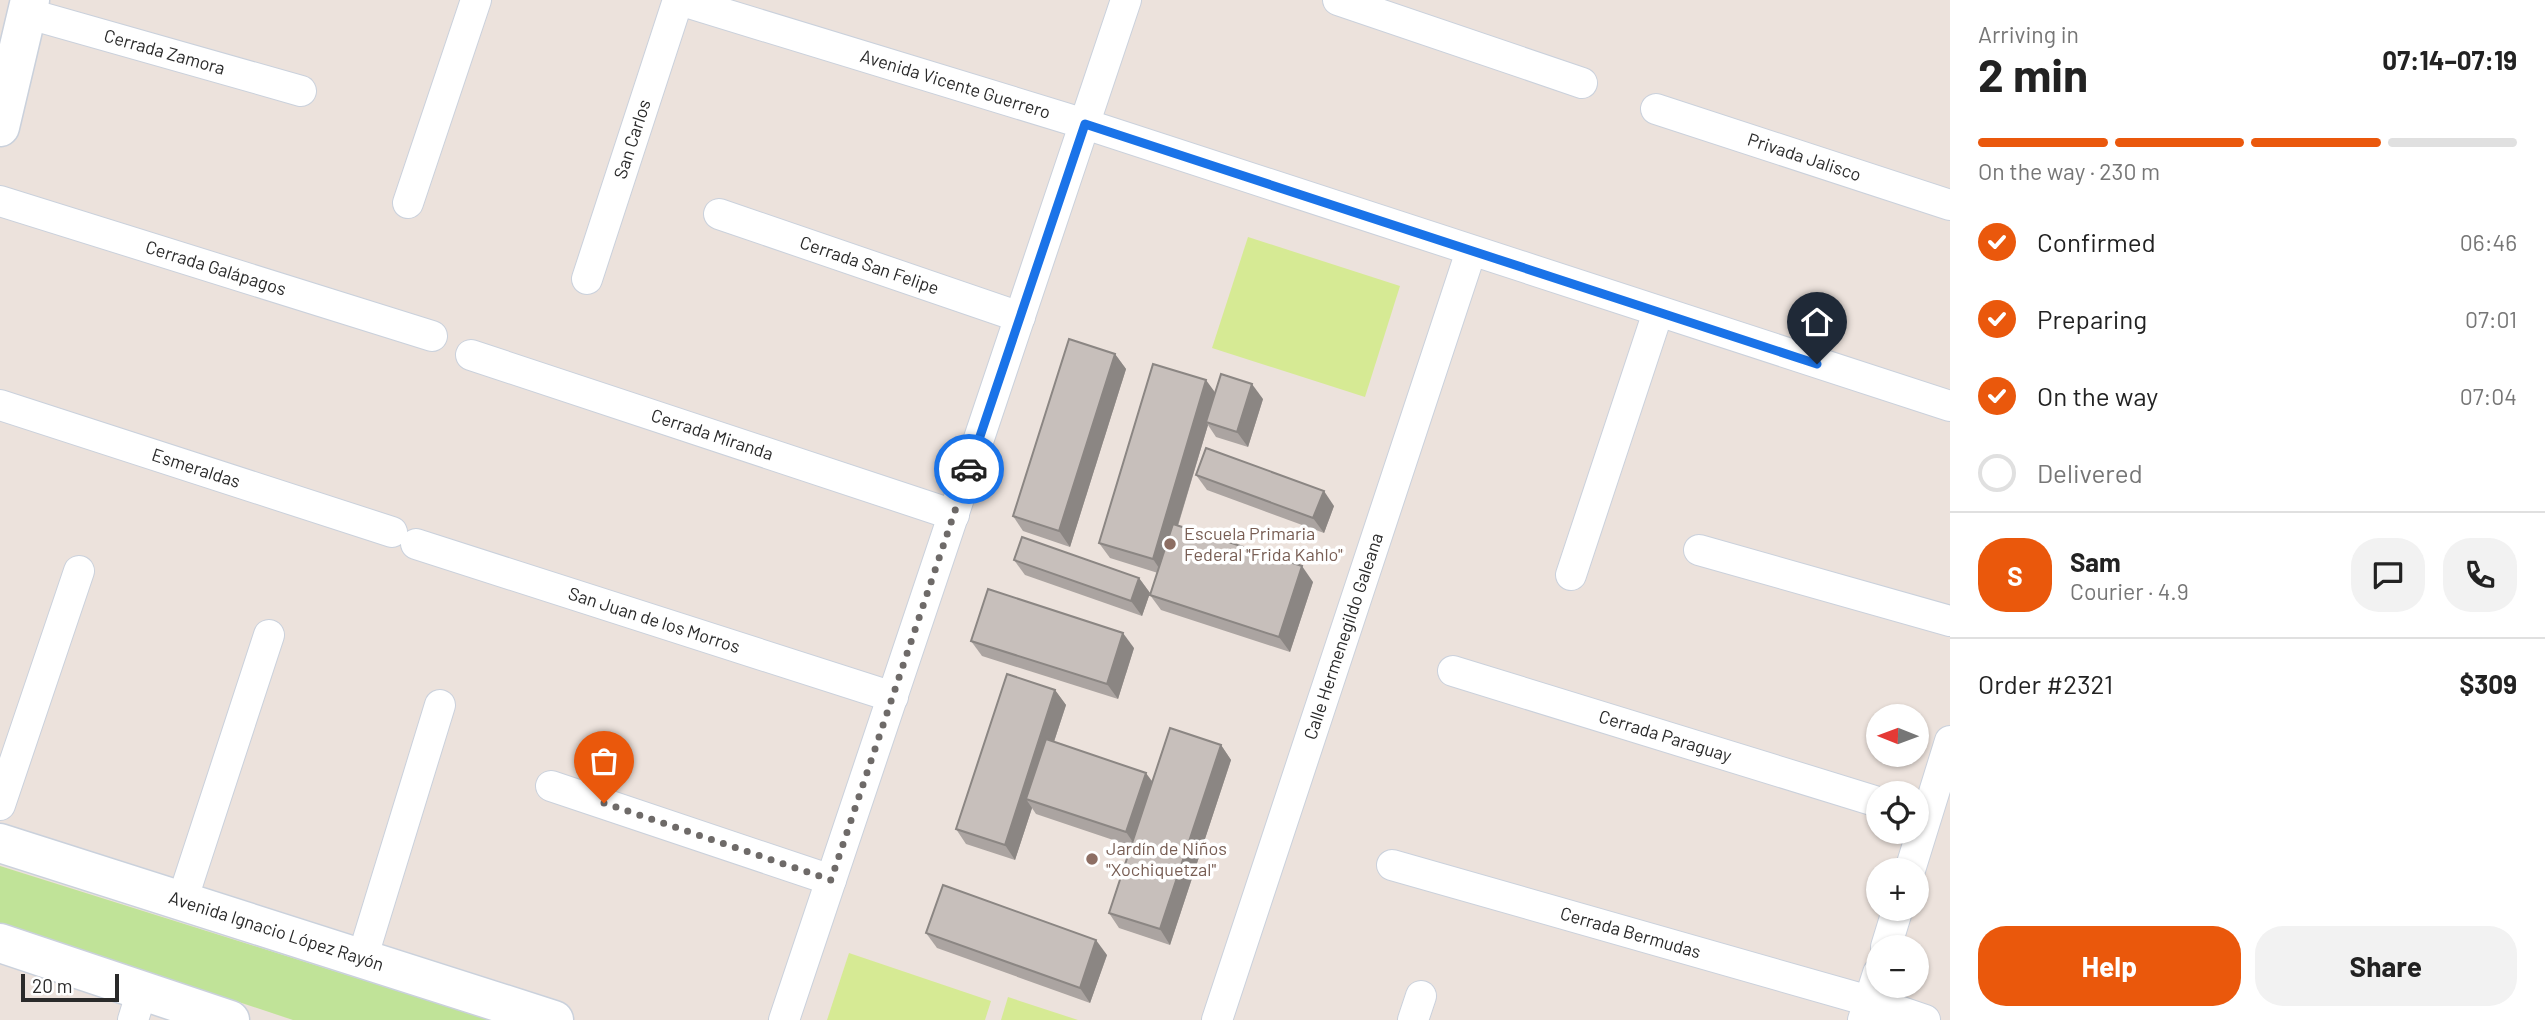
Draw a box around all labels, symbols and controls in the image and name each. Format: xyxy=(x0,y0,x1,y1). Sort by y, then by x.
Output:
text: Arriving in xyxy=(1978,20,2079,48)
street label: Cerrada Zamora xyxy=(102,24,228,79)
street label: Avenida Vicente Guerrero xyxy=(858,44,1053,123)
text: 07:14–07:19 xyxy=(2382,44,2517,75)
text: 2 min xyxy=(1978,46,2088,101)
street label: San Carlos xyxy=(608,96,655,181)
street label: Privada Jalisco xyxy=(1745,128,1864,185)
text: On the way · 230 m xyxy=(1978,157,2160,185)
icon: check xyxy=(1978,223,2016,261)
text: Confirmed xyxy=(2037,226,2156,257)
text: 06:46 xyxy=(2460,228,2517,256)
street label: Cerrada San Felipe xyxy=(797,231,942,299)
street label: Cerrada Galápagos xyxy=(143,235,289,300)
pin xyxy=(1787,292,1847,364)
icon: check xyxy=(1978,300,2016,338)
icon: home xyxy=(1798,303,1836,341)
text: Preparing xyxy=(2037,303,2147,334)
text: 07:01 xyxy=(2465,305,2517,333)
icon: check xyxy=(1978,377,2016,415)
text: On the way xyxy=(2037,380,2158,411)
text: 07:04 xyxy=(2460,382,2517,410)
street label: Cerrada Miranda xyxy=(649,403,776,464)
courier xyxy=(934,434,1004,504)
street label: Esmeraldas xyxy=(149,443,243,492)
icon: car xyxy=(950,450,988,488)
text: Delivered xyxy=(2037,457,2143,488)
place label: Escuela Primaria Federal "Frida Kahlo" xyxy=(1184,522,1343,565)
street label: Calle Hermenegildo Galeana xyxy=(1298,530,1387,742)
marker: Escuela Primaria Federal "Frida Kahlo" xyxy=(1162,536,1178,552)
button: chat xyxy=(2351,538,2425,612)
button: phone xyxy=(2443,538,2517,612)
text: Sam xyxy=(2070,546,2121,577)
text: S xyxy=(2007,560,2023,591)
text: Courier · 4.9 xyxy=(2070,577,2189,605)
street label: San Juan de los Morros xyxy=(566,582,743,657)
text: Order #2321 xyxy=(1978,668,2113,699)
text: $309 xyxy=(2459,668,2517,699)
north arrow xyxy=(1866,704,1928,766)
map controls xyxy=(1866,704,1929,998)
street label: Cerrada Paraguay xyxy=(1596,705,1734,766)
pin xyxy=(574,731,634,803)
icon: bag xyxy=(585,742,623,780)
button: locate xyxy=(1866,781,1929,844)
place label: Jardín de Niños "Xochiquetzal" xyxy=(1106,837,1227,880)
marker: Jardín de Niños "Xochiquetzal" xyxy=(1084,851,1100,867)
button: + xyxy=(1866,858,1929,921)
street label: Avenida Ignacio López Rayón xyxy=(166,886,387,975)
street label: Cerrada Bermudas xyxy=(1558,902,1704,963)
button: Help xyxy=(1978,926,2241,1006)
button: Share xyxy=(2255,926,2517,1006)
button: − xyxy=(1866,935,1929,998)
scale bar xyxy=(21,971,119,1003)
text: 20 m xyxy=(32,974,72,997)

